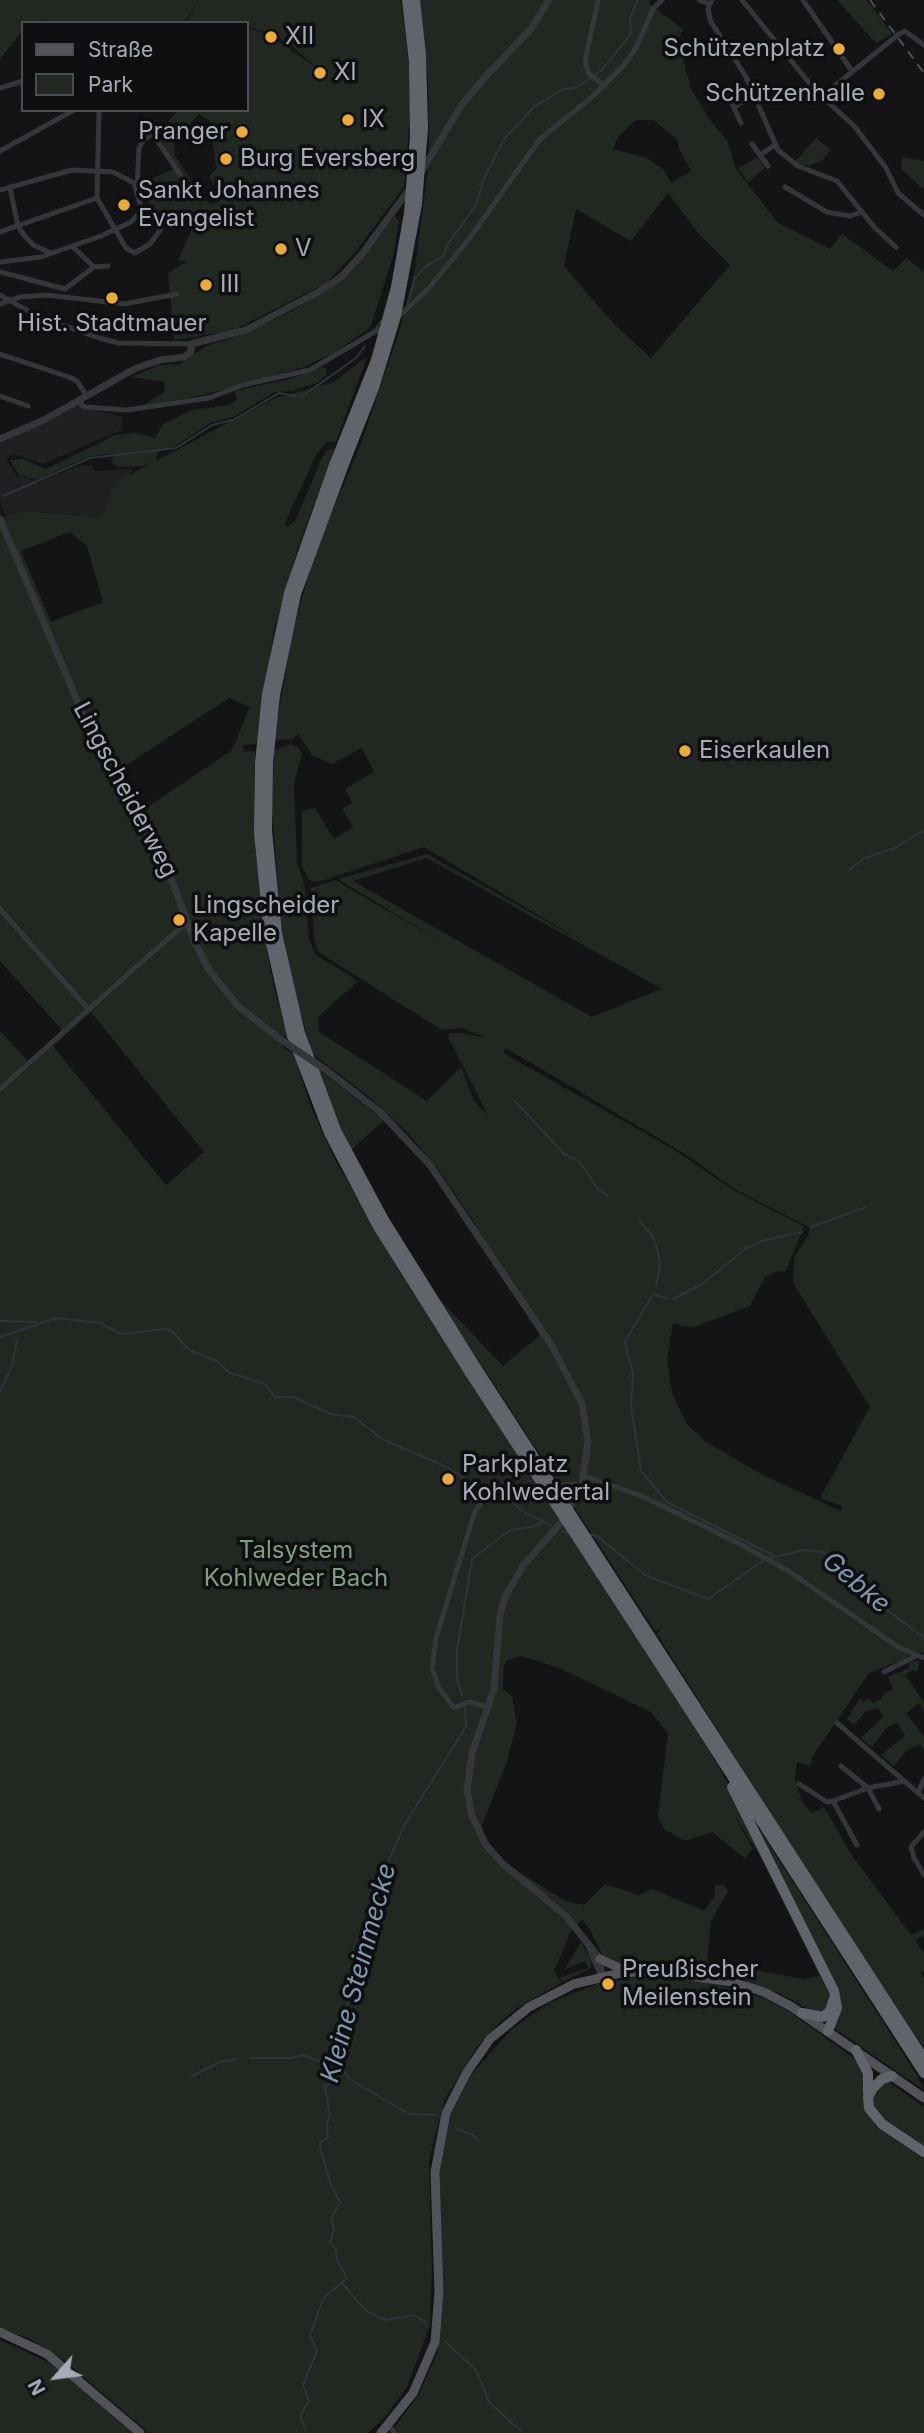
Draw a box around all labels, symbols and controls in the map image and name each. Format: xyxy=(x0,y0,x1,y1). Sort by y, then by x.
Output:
legend xyxy=(21,21,248,112)
place label: XII xyxy=(285,23,314,51)
marker: XII xyxy=(263,29,279,45)
place label: Schützenplatz xyxy=(663,35,825,63)
text: Straße xyxy=(88,37,153,62)
marker: Schützenplatz xyxy=(831,41,847,57)
place label: XI xyxy=(334,59,357,87)
marker: XI xyxy=(312,65,328,81)
text: Park xyxy=(88,72,133,97)
place label: Schützenhalle xyxy=(705,80,865,108)
marker: Schützenhalle xyxy=(871,86,887,102)
place label: IX xyxy=(362,106,385,134)
marker: IX xyxy=(340,112,356,128)
place label: Pranger xyxy=(138,118,228,146)
marker: Pranger xyxy=(234,124,250,140)
place label: Burg Eversberg xyxy=(240,145,415,173)
marker: Burg Eversberg xyxy=(218,151,234,167)
place label: Sankt Johannes Evangelist xyxy=(138,177,320,233)
marker: Sankt Johannes Evangelist xyxy=(116,197,132,213)
place label: V xyxy=(295,235,312,263)
marker: V xyxy=(273,241,289,257)
place label: III xyxy=(220,271,239,299)
marker: III xyxy=(198,277,214,293)
marker: Hist. Stadtmauer xyxy=(104,290,120,306)
place label: Hist. Stadtmauer xyxy=(17,310,207,338)
street label: Lingscheiderweg xyxy=(67,697,183,883)
place label: Eiserkaulen xyxy=(699,737,830,765)
marker: Eiserkaulen xyxy=(677,743,693,759)
place label: Lingscheider Kapelle xyxy=(193,892,339,948)
marker: Lingscheider Kapelle xyxy=(171,912,187,928)
place label: Parkplatz Kohlwedertal xyxy=(462,1451,610,1507)
marker: Parkplatz Kohlwedertal xyxy=(440,1471,456,1487)
park label: Talsystem Kohlweder Bach xyxy=(204,1537,388,1593)
water label: Gebke xyxy=(816,1546,896,1620)
water label: Kleine Steinmecke xyxy=(315,1860,403,2086)
place label: Preußischer Meilenstein xyxy=(622,1956,758,2012)
marker: Preußischer Meilenstein xyxy=(600,1976,616,1992)
north arrow xyxy=(21,2342,91,2412)
text: N xyxy=(23,2375,51,2399)

